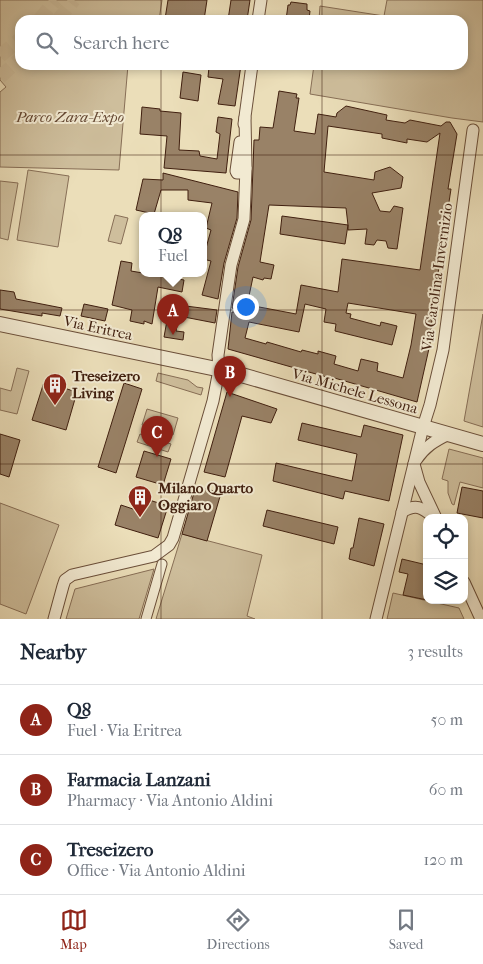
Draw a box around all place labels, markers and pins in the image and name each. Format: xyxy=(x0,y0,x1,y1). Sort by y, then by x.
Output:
pin: A xyxy=(157,294,189,335)
pin: B xyxy=(214,356,246,397)
place label: Treseizero Living xyxy=(71,367,141,402)
building icon: Treseizero Living xyxy=(42,372,68,406)
pin: C xyxy=(141,416,173,457)
place label: Milano Quarto Oggiaro xyxy=(157,479,254,514)
building icon: Milano Quarto Oggiaro xyxy=(127,484,153,518)

